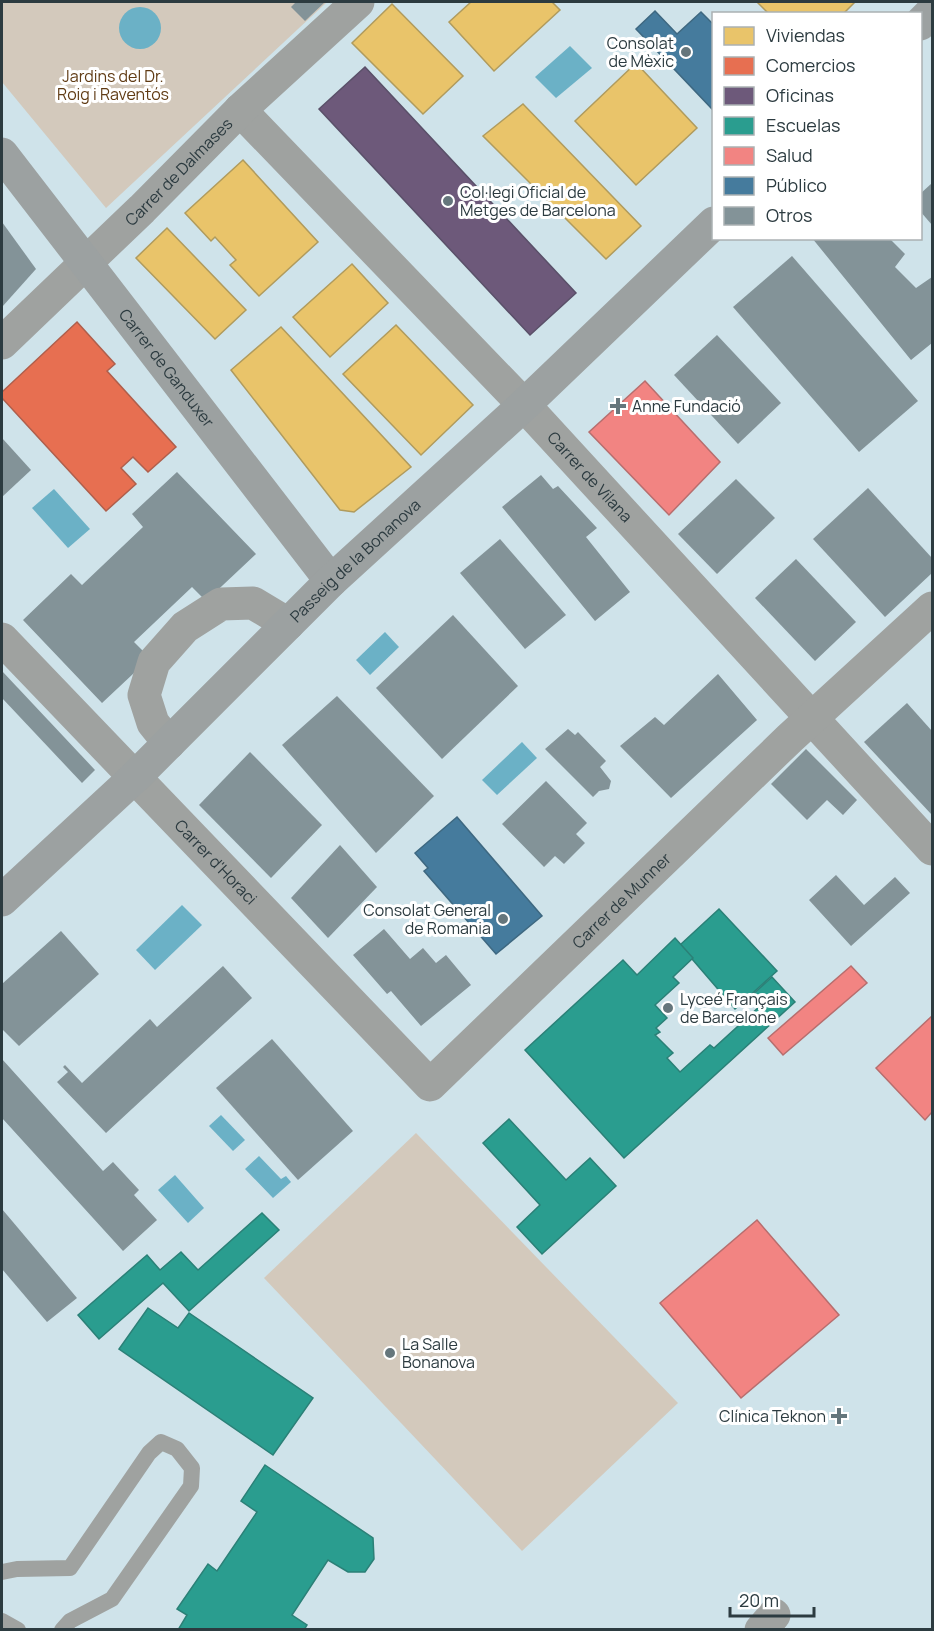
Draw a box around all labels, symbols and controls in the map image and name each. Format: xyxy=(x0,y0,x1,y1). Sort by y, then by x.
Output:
legend xyxy=(712,12,922,240)
text: Viviendas xyxy=(766,23,845,47)
place label: Consolat de Mèxic xyxy=(607,32,674,72)
marker: Consolat de Mèxic xyxy=(679,45,693,59)
text: Comercios xyxy=(766,53,855,77)
park label: Jardins del Dr. Roig i Raventós xyxy=(57,65,169,105)
text: Oficinas xyxy=(766,83,834,107)
street label: Carrer de Dalmases xyxy=(120,113,237,231)
text: Escuelas xyxy=(766,113,841,137)
text: Salud xyxy=(766,143,813,167)
text: Público xyxy=(766,173,827,197)
place label: Col·legi Oficial de Metges de Barcelona xyxy=(460,181,616,221)
marker: Col·legi Oficial de Metges de Barcelona xyxy=(441,194,455,208)
text: Otros xyxy=(766,203,813,227)
street label: Carrer de Ganduxer xyxy=(114,304,220,432)
place label: Anne Fundació xyxy=(632,395,741,417)
marker: Anne Fundació xyxy=(609,397,627,415)
street label: Carrer de Vilana xyxy=(543,427,637,527)
street label: Passeig de la Bonanova xyxy=(285,494,425,627)
street label: Carrer d'Horaci xyxy=(170,815,262,909)
street label: Carrer de Munner xyxy=(567,848,676,953)
place label: Consolat General de Romania xyxy=(363,899,491,939)
marker: Consolat General de Romania xyxy=(496,912,510,926)
place label: Lyceé Français de Barcelone xyxy=(680,988,788,1028)
marker: Lyceé Français de Barcelone xyxy=(661,1001,675,1015)
place label: La Salle Bonanova xyxy=(402,1333,475,1373)
marker: La Salle Bonanova xyxy=(383,1346,397,1360)
place label: Clínica Teknon xyxy=(719,1405,826,1427)
marker: Clínica Teknon xyxy=(830,1407,848,1425)
scale bar xyxy=(730,1580,814,1618)
text: 20 m xyxy=(739,1588,779,1612)

